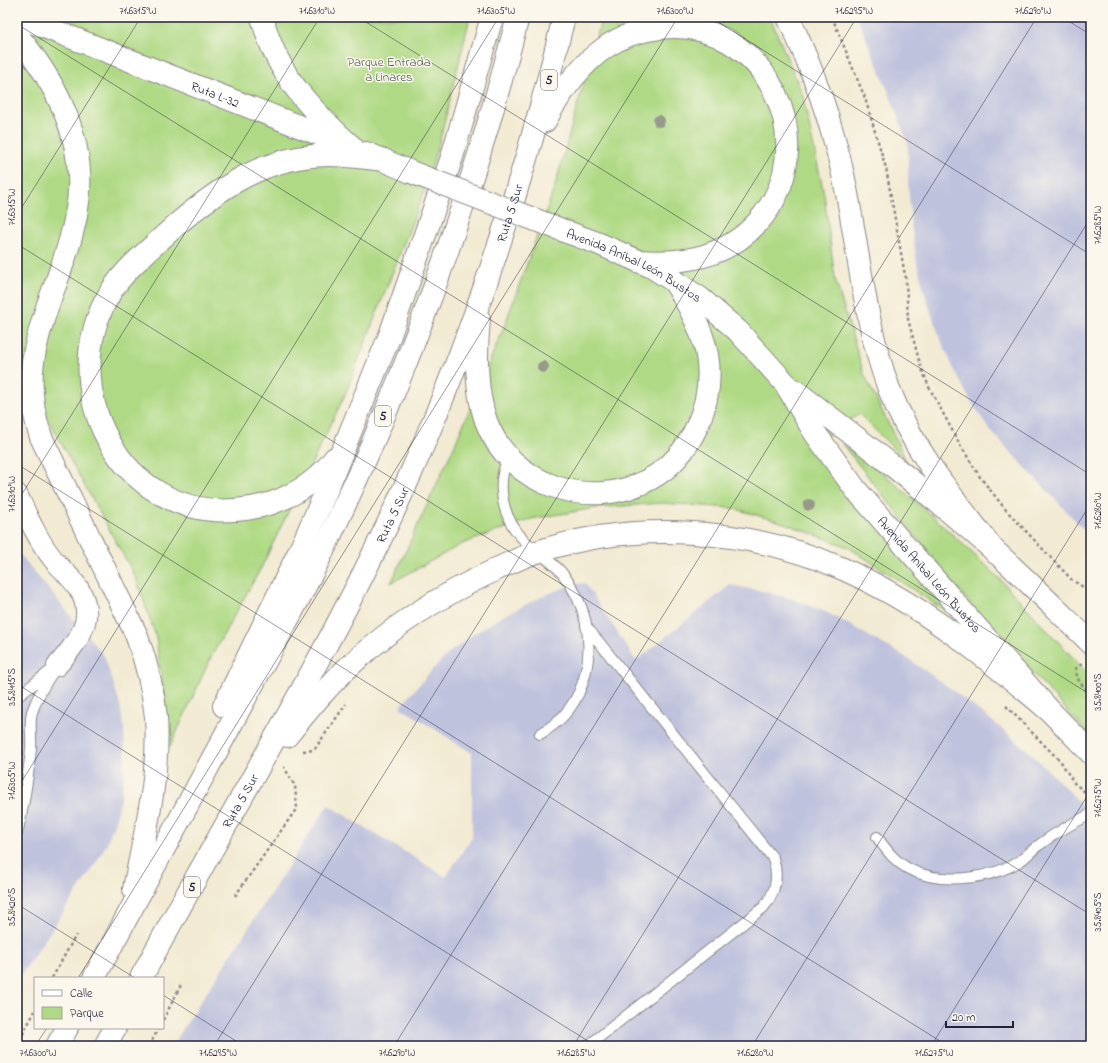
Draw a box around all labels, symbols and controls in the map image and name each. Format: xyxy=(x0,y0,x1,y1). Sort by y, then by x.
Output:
text: 71.6315°W xyxy=(119,4,157,19)
text: 71.6310°W xyxy=(299,4,335,19)
text: 71.6305°W xyxy=(477,4,515,19)
text: 71.6300°W xyxy=(657,4,694,19)
text: 71.6295°W xyxy=(835,4,873,19)
text: 71.6290°W xyxy=(1015,4,1051,19)
park label: Parque Entrada a Linares xyxy=(347,53,431,87)
road number: 5 xyxy=(541,70,557,90)
street label: Ruta L-32 xyxy=(188,77,243,113)
street label: Ruta 5 Sur xyxy=(492,181,529,245)
text: 71.6315°W xyxy=(5,188,20,226)
text: 71.6285°W xyxy=(1091,205,1106,244)
street label: Avenida Aníbal León Bustos xyxy=(564,225,705,308)
road number: 5 xyxy=(375,406,391,426)
text: 71.6310°W xyxy=(5,476,20,512)
street label: Ruta 5 Sur xyxy=(372,483,415,547)
text: 71.6280°W xyxy=(1091,492,1106,530)
street label: Avenida Aníbal León Bustos xyxy=(872,513,985,638)
text: 35.8415°S xyxy=(5,668,20,706)
text: 35.8400°S xyxy=(1091,673,1106,711)
text: 71.6305°W xyxy=(5,762,20,800)
street label: Ruta 5 Sur xyxy=(218,770,264,832)
text: 71.6275°W xyxy=(1091,778,1106,817)
road number: 5 xyxy=(184,877,200,897)
text: 35.8420°S xyxy=(5,887,20,926)
text: 35.8405°S xyxy=(1091,892,1106,931)
legend xyxy=(34,977,164,1029)
text: Calle xyxy=(70,985,93,1003)
scale bar xyxy=(946,1003,1013,1029)
text: Parque xyxy=(70,1005,104,1023)
text: 20 m xyxy=(952,1009,975,1027)
text: 71.6300°W xyxy=(20,1046,57,1061)
text: 71.6295°W xyxy=(199,1046,237,1061)
text: 71.6290°W xyxy=(379,1046,415,1061)
text: 71.6285°W xyxy=(557,1046,596,1061)
text: 71.6280°W xyxy=(736,1046,774,1061)
text: 71.6275°W xyxy=(915,1046,954,1061)

